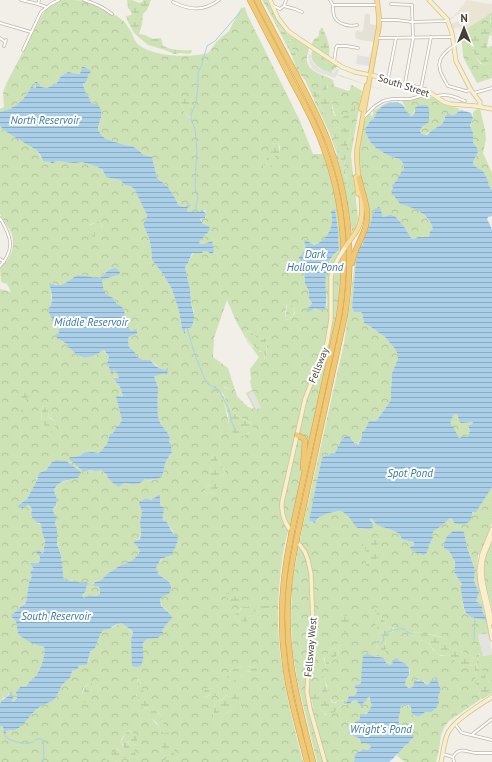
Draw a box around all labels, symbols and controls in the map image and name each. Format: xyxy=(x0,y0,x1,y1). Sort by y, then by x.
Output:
north arrow xyxy=(444,8,484,48)
text: N xyxy=(460,11,468,25)
street label: South Street xyxy=(377,71,432,100)
water label: North Reservoir xyxy=(11,113,81,127)
water label: Dark Hollow Pond xyxy=(287,247,344,274)
water label: Middle Reservoir xyxy=(54,315,129,329)
street label: Fellsway xyxy=(305,345,332,385)
water label: Spot Pond xyxy=(387,466,433,480)
water label: South Reservoir xyxy=(21,609,92,623)
street label: Fellsway West xyxy=(301,616,320,677)
water label: Wright's Pond xyxy=(350,722,412,736)

